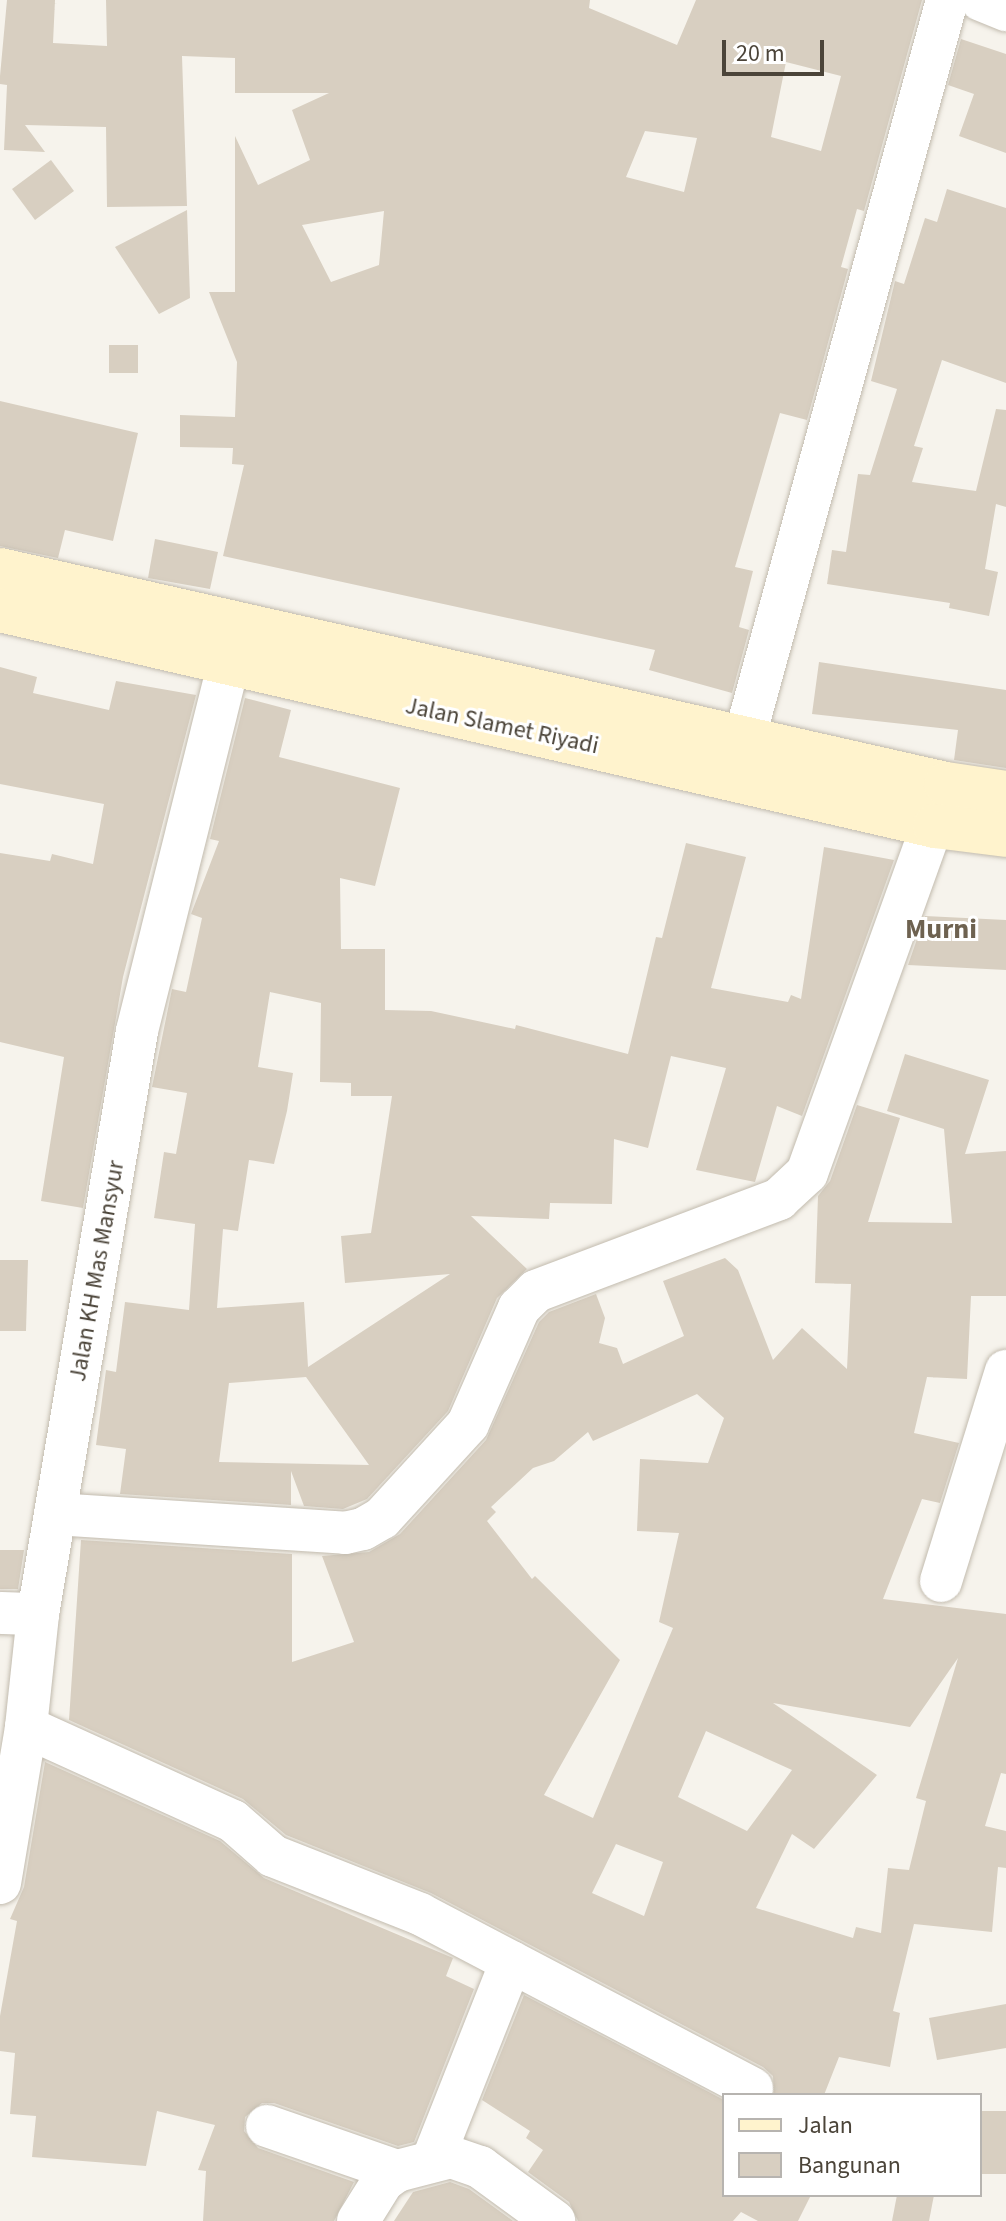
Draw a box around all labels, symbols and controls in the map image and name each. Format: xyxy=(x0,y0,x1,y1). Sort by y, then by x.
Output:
scale bar xyxy=(726,24,828,74)
text: 20 m xyxy=(736,36,785,71)
street label: Jalan Slamet Riyadi xyxy=(403,691,601,761)
district label: Murni xyxy=(905,912,977,946)
street label: Jalan KH Mas Mansyur xyxy=(63,1158,131,1384)
legend xyxy=(722,2093,982,2197)
text: Jalan xyxy=(798,2108,853,2143)
text: Bangunan xyxy=(798,2148,901,2183)

